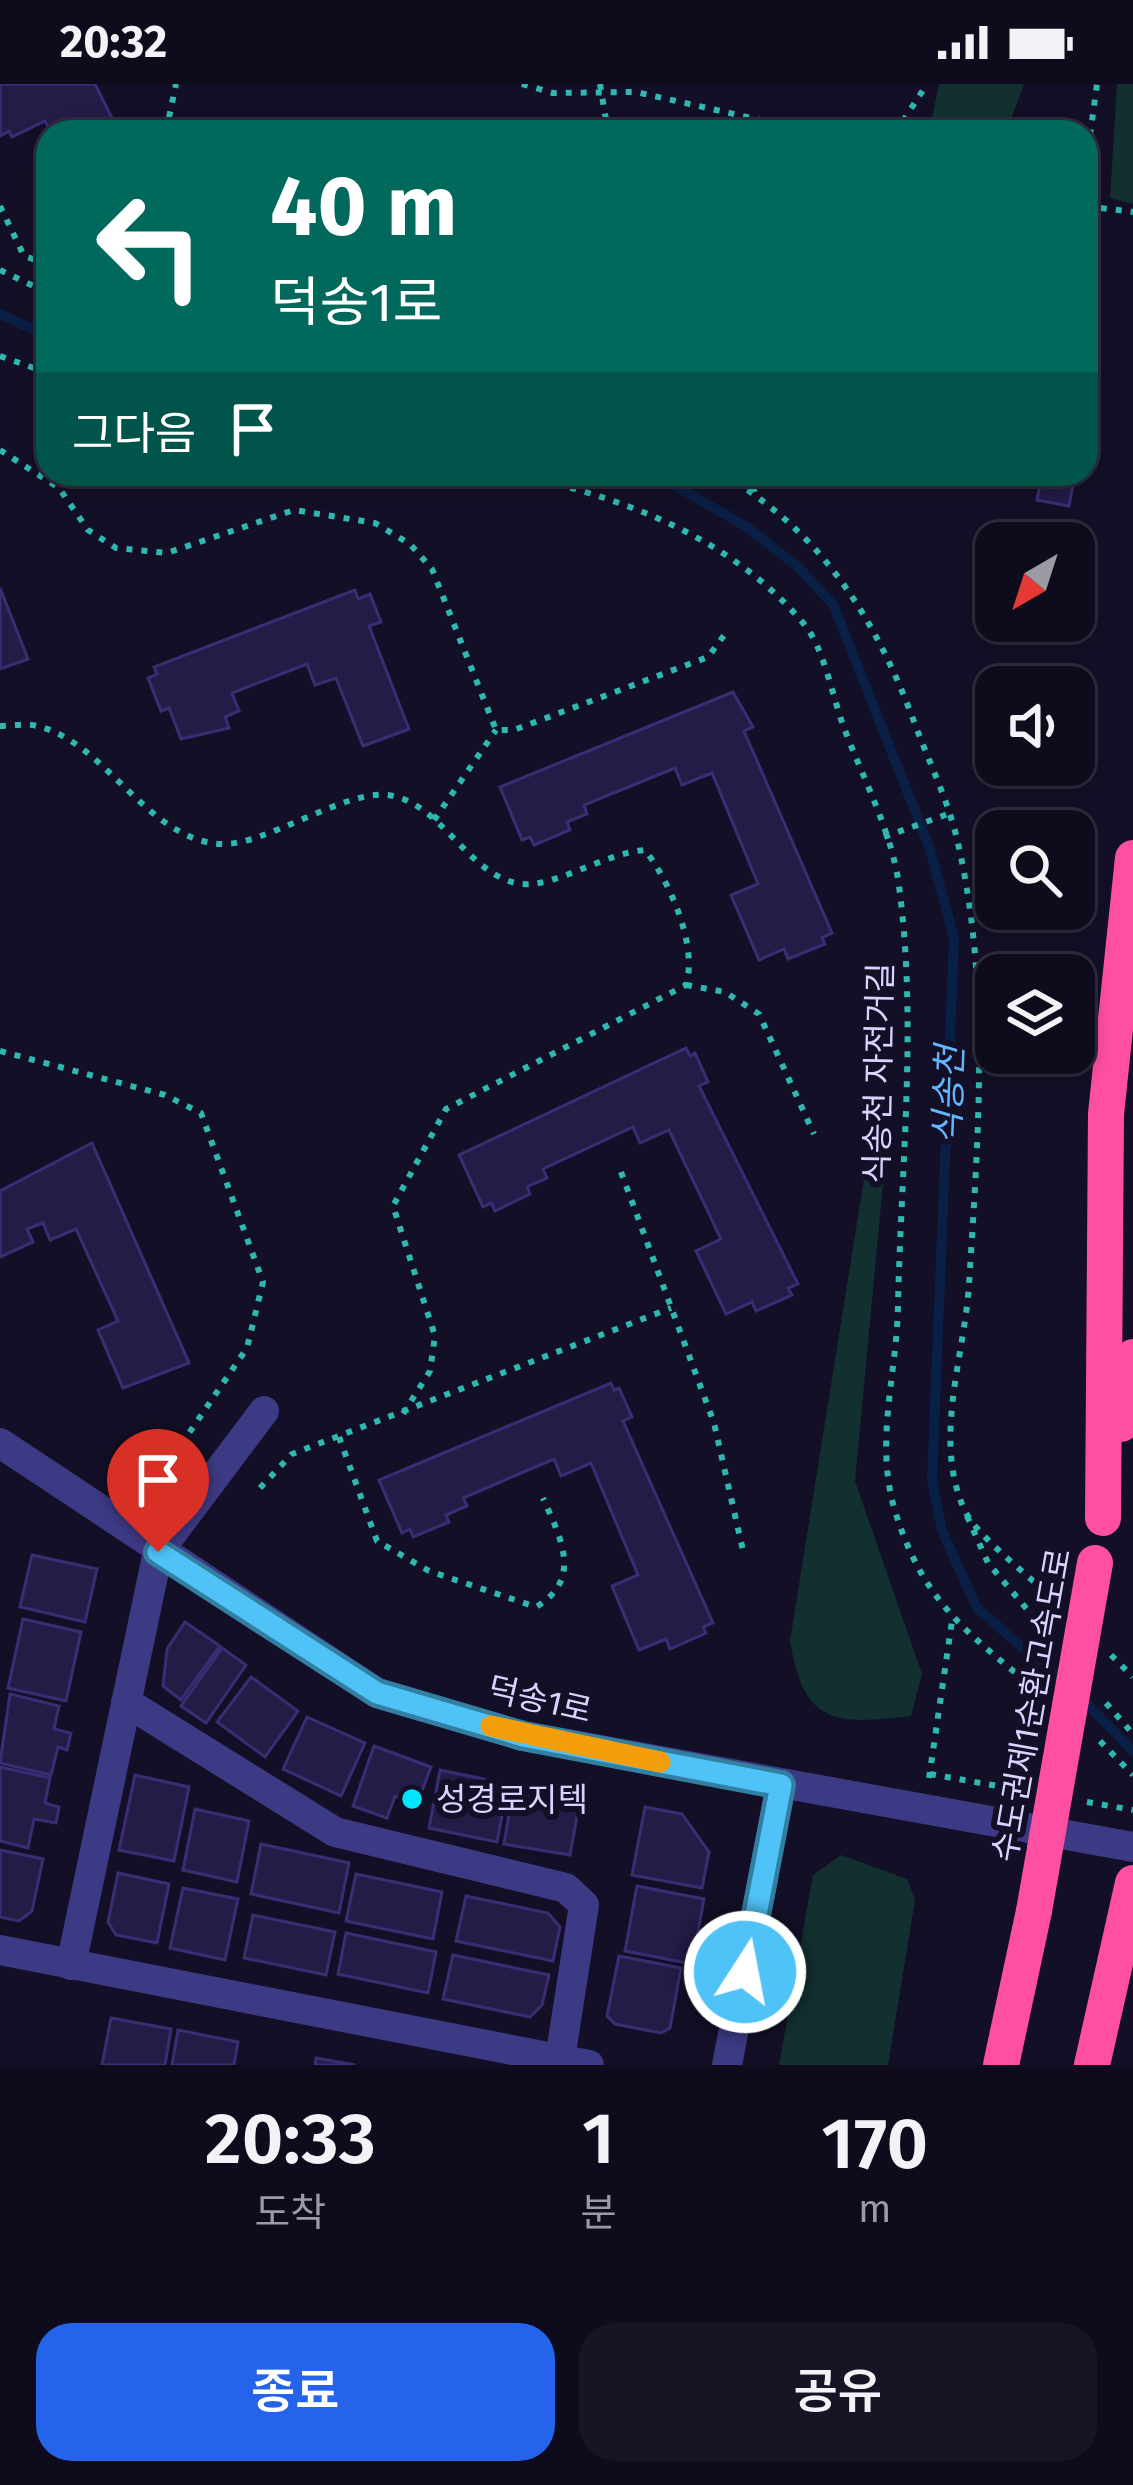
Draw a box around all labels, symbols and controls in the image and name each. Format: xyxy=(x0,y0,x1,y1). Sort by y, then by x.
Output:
text: 20:32 xyxy=(60,15,167,69)
text: 40 m xyxy=(270,156,458,257)
icon: left xyxy=(72,168,228,324)
text: 덕송1로 xyxy=(270,271,442,335)
icon: arrive xyxy=(220,396,286,462)
text: 그다음 xyxy=(72,407,196,461)
north arrow xyxy=(975,522,1095,642)
map controls xyxy=(975,522,1095,1074)
button: sound xyxy=(975,666,1095,786)
button: search xyxy=(975,810,1095,930)
button: layers xyxy=(975,954,1095,1074)
street label: 식송천 자전거길 xyxy=(857,962,901,1184)
water label: 식송천 xyxy=(925,1041,973,1145)
pin xyxy=(107,1429,209,1552)
icon: arrive xyxy=(125,1447,191,1513)
street label: 수도권제1순환고속도로 xyxy=(985,1545,1079,1865)
street label: 덕송1로 xyxy=(484,1669,596,1731)
place label: 성경로지텍 xyxy=(436,1780,588,1820)
marker: 성경로지텍 xyxy=(399,1786,425,1812)
position arrow xyxy=(682,1909,808,2035)
text: 20:33 xyxy=(205,2096,376,2182)
text: 1 xyxy=(582,2096,615,2182)
text: 170 xyxy=(821,2101,928,2187)
text: m xyxy=(858,2186,891,2232)
text: 도착 xyxy=(254,2190,326,2236)
text: 분 xyxy=(581,2190,616,2236)
button: 종료 xyxy=(36,2323,555,2461)
button: 공유 xyxy=(579,2323,1097,2461)

